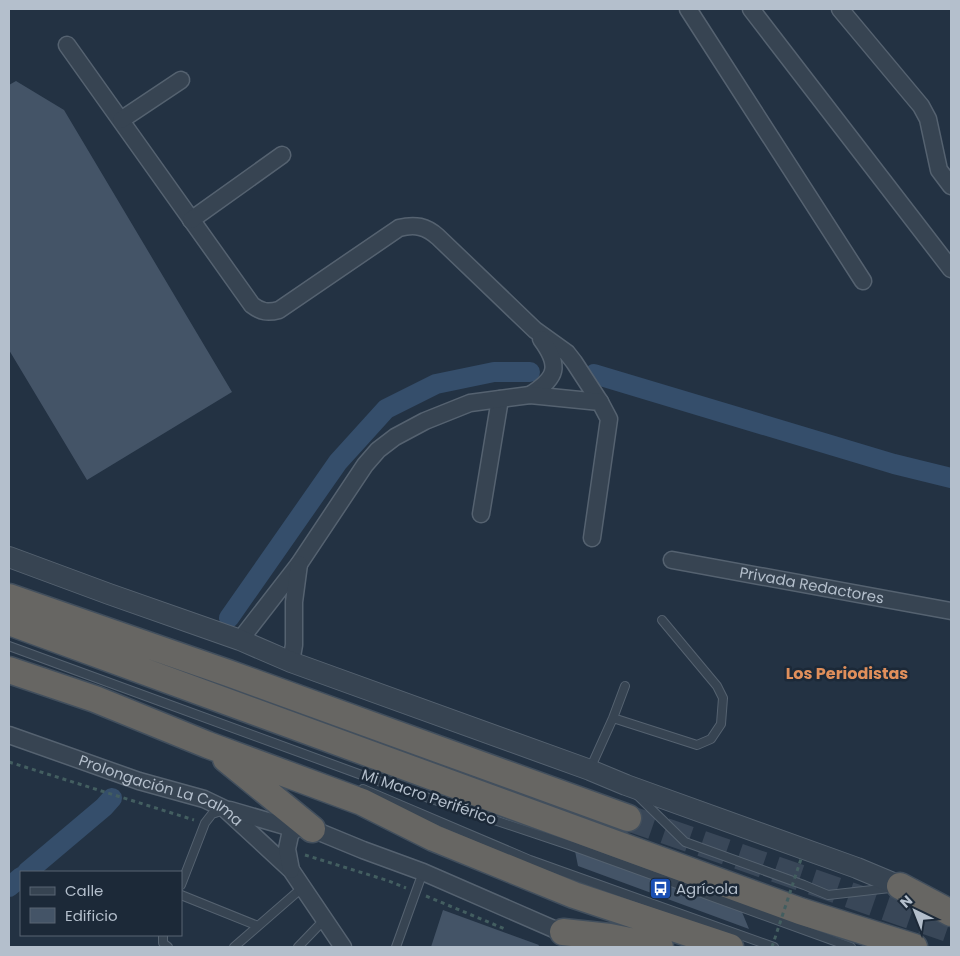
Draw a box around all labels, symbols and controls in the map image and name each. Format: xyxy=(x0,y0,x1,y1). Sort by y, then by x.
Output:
street label: Privada Redactores xyxy=(738,562,886,609)
district label: Los Periodistas xyxy=(786,662,908,685)
street label: Prolongación La Calma xyxy=(76,750,248,830)
street label: Mi Macro Periférico xyxy=(359,764,499,829)
legend xyxy=(20,871,182,936)
bus stop icon: Agrícola xyxy=(648,877,672,901)
place label: Agrícola xyxy=(676,878,738,899)
text: Calle xyxy=(65,880,103,901)
north arrow xyxy=(890,886,940,936)
text: N xyxy=(895,891,917,912)
text: Edificio xyxy=(65,905,118,926)

